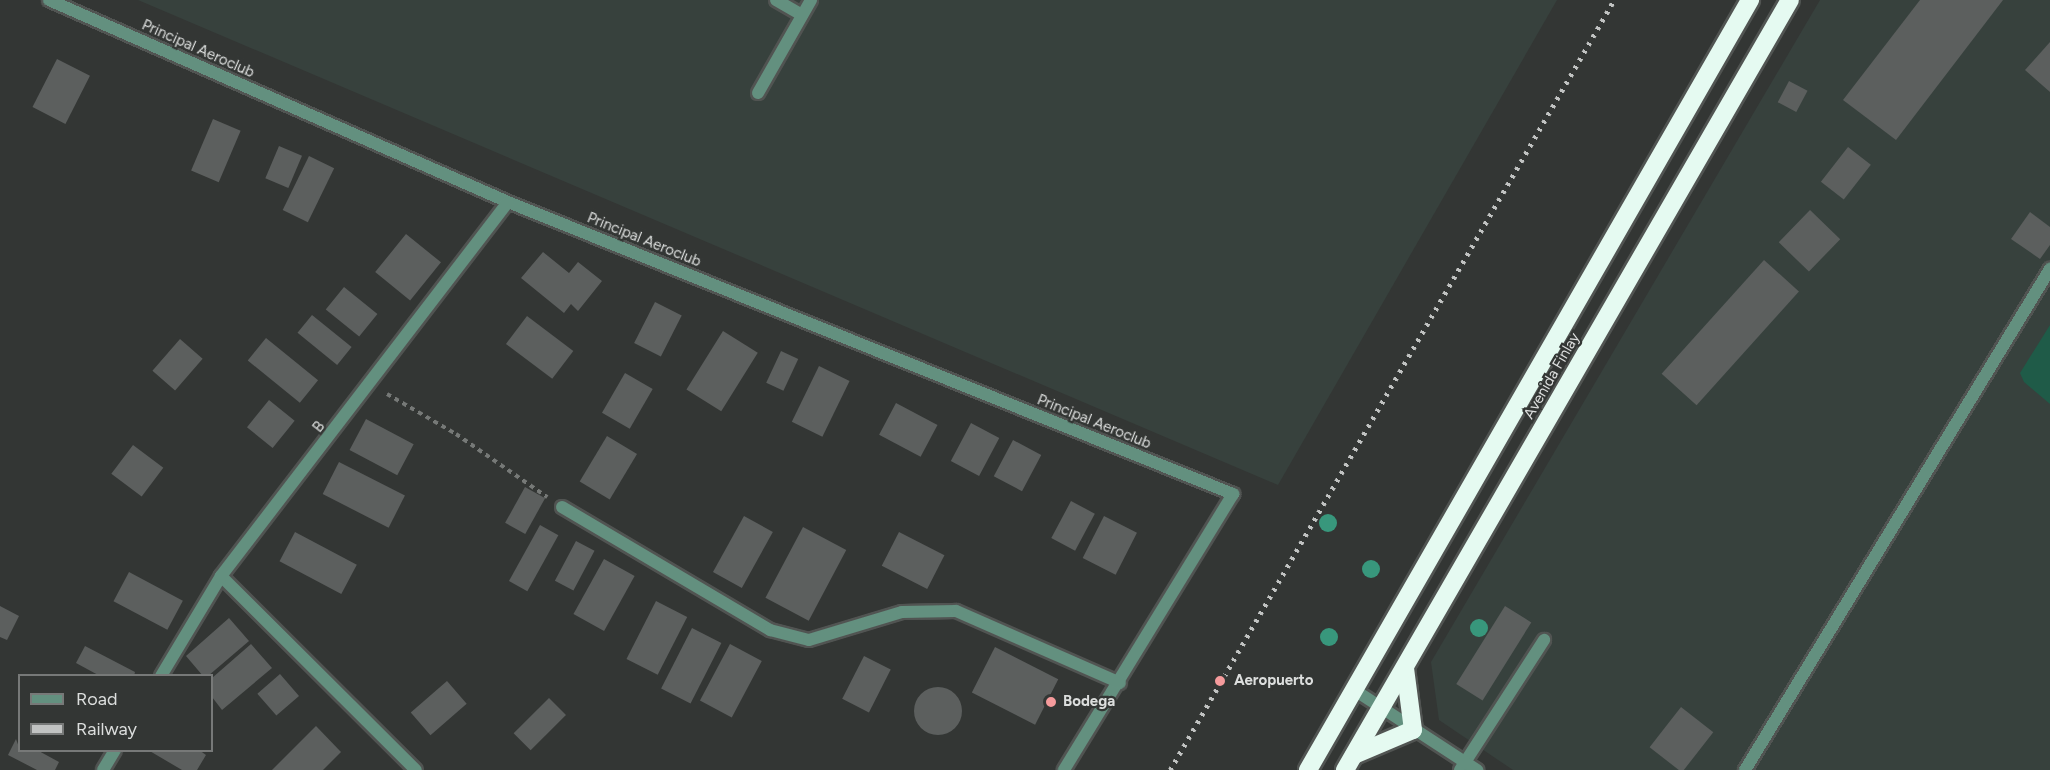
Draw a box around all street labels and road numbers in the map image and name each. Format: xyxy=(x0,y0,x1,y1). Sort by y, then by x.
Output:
street label: Principal Aeroclub xyxy=(139,16,257,82)
street label: Principal Aeroclub xyxy=(584,209,704,271)
street label: Avenida Finlay xyxy=(1520,330,1584,422)
street label: Principal Aeroclub xyxy=(1034,391,1154,453)
street label: B xyxy=(309,418,329,436)

